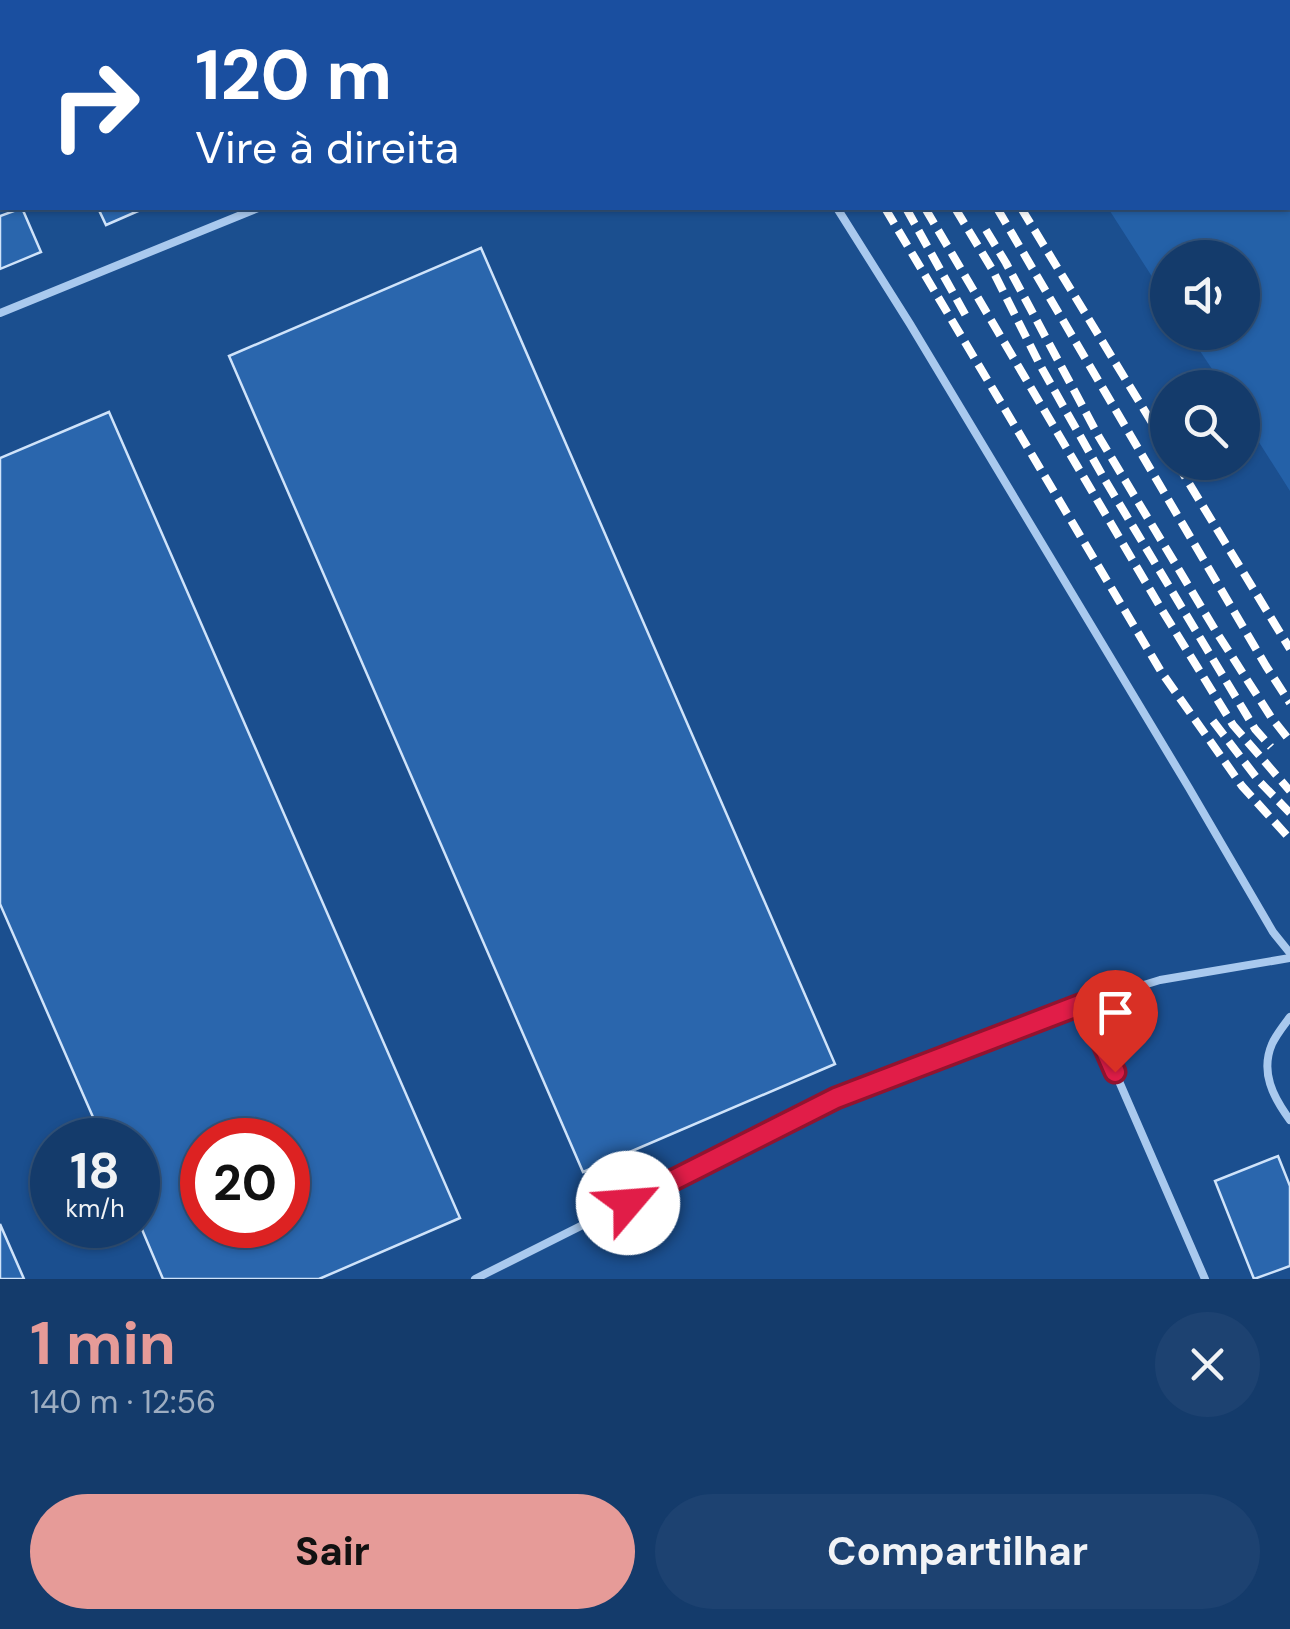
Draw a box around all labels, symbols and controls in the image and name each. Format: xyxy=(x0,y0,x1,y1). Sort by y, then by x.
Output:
text: 120 m xyxy=(195,30,392,121)
icon: right xyxy=(30,40,160,170)
text: Vire à direita xyxy=(195,118,459,177)
map controls xyxy=(1150,240,1260,480)
button: sound xyxy=(1150,240,1260,350)
button: search xyxy=(1150,370,1260,480)
pin xyxy=(1073,970,1158,1073)
icon: arrive xyxy=(1088,985,1143,1040)
speed limit sign: 20 xyxy=(180,1118,310,1248)
text: 18 xyxy=(70,1138,120,1204)
position arrow xyxy=(576,1151,680,1255)
text: km/h xyxy=(65,1192,125,1225)
text: 1 min xyxy=(30,1304,176,1383)
button: close xyxy=(1155,1312,1260,1417)
text: 140 m · 12:56 xyxy=(30,1381,216,1423)
button: Sair xyxy=(30,1494,635,1609)
button: Compartilhar xyxy=(655,1494,1260,1609)

